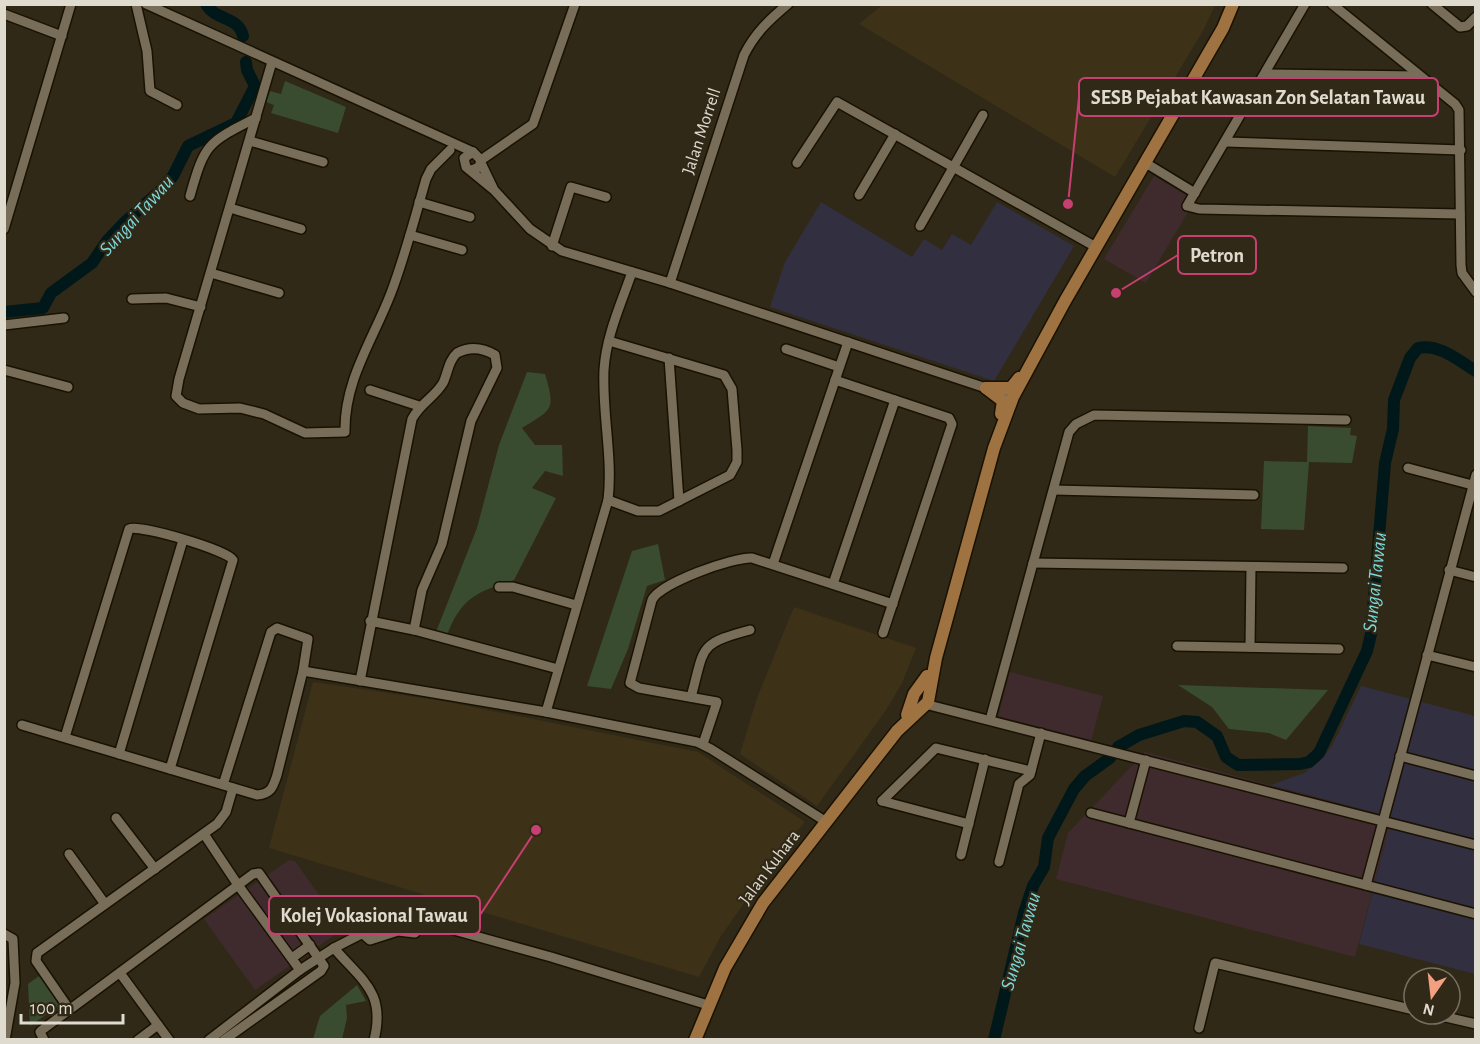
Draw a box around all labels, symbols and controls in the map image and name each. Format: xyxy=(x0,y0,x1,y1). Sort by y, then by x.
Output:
callout: SESB Pejabat Kawasan Zon Selatan Tawau xyxy=(1079,78,1438,116)
street label: Jalan Morrell xyxy=(680,86,724,177)
text: SESB Pejabat Kawasan Zon Selatan Tawau xyxy=(1091,88,1426,108)
water label: Sungai Tawau xyxy=(96,172,178,260)
callout: Petron xyxy=(1178,236,1256,274)
text: Petron xyxy=(1190,246,1244,266)
water label: Sungai Tawau xyxy=(1360,531,1390,633)
street label: Jalan Kuhara xyxy=(736,827,804,908)
water label: Sungai Tawau xyxy=(997,890,1044,992)
callout: Kolej Vokasional Tawau xyxy=(269,896,480,934)
text: Kolej Vokasional Tawau xyxy=(280,906,468,926)
north arrow xyxy=(1402,966,1462,1026)
scale bar xyxy=(21,987,123,1025)
text: 100 m xyxy=(30,1000,73,1018)
text: N xyxy=(1421,1000,1436,1019)

